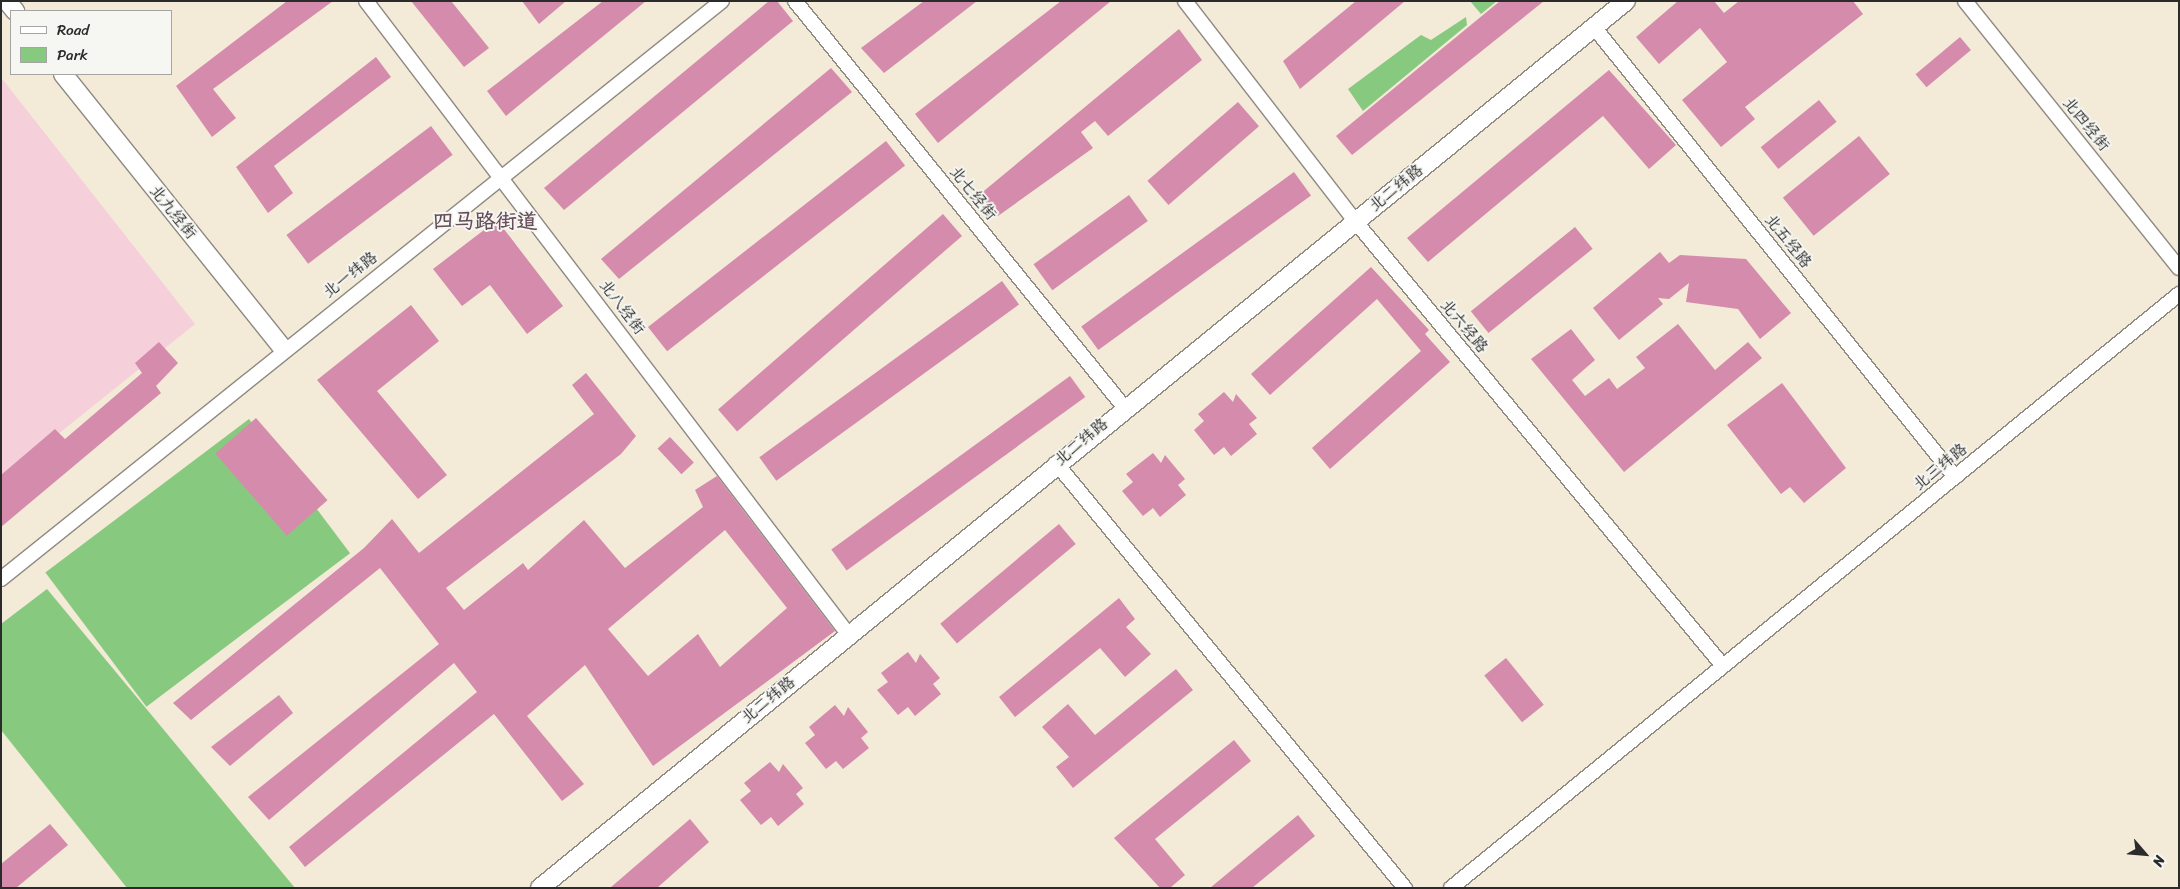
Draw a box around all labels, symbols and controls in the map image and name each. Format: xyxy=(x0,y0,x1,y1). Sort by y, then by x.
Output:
legend xyxy=(10,10,172,75)
text: Road xyxy=(57,17,89,43)
text: Park xyxy=(57,42,88,68)
street label: 北四经街 xyxy=(2058,93,2114,155)
street label: 北二纬路 xyxy=(1365,160,1427,216)
street label: 北七经街 xyxy=(945,162,1001,224)
street label: 北九经街 xyxy=(145,181,201,243)
district label: 四马路街道 xyxy=(433,208,537,234)
street label: 北五经路 xyxy=(1760,210,1816,272)
street label: 北一纬路 xyxy=(319,248,381,302)
street label: 北八经街 xyxy=(595,276,649,338)
street label: 北六经路 xyxy=(1436,295,1492,357)
street label: 北二纬路 xyxy=(1050,414,1112,470)
street label: 北三纬路 xyxy=(1909,439,1971,495)
street label: 北二纬路 xyxy=(737,672,799,728)
north arrow xyxy=(2120,829,2170,879)
text: N xyxy=(2145,851,2172,871)

